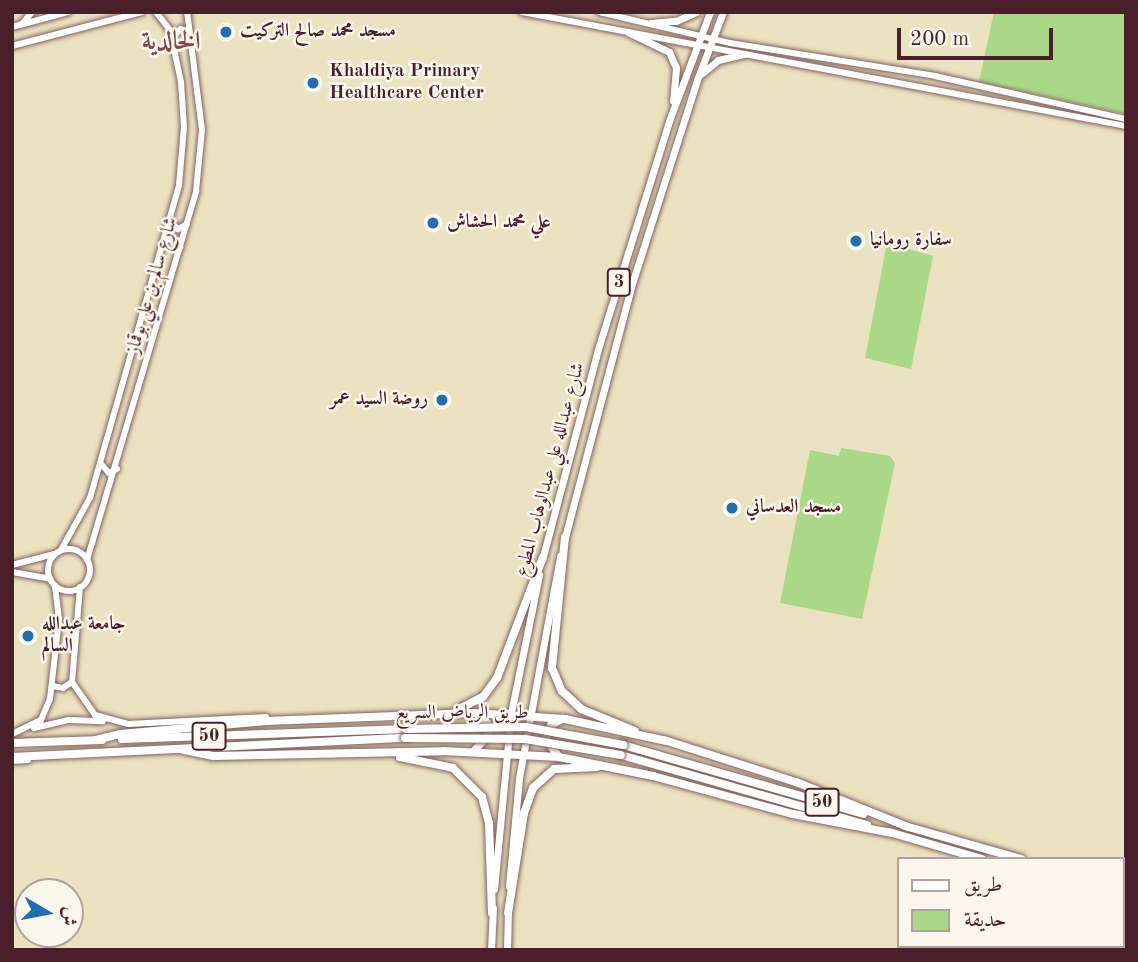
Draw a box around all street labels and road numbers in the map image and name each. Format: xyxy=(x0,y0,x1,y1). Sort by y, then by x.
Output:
street label: شارع سالم بن علي بوقماز xyxy=(123,215,183,357)
road number: 3 xyxy=(607,268,631,296)
street label: شارع عبدالله علي عبدالوهاب المطوع xyxy=(511,361,591,579)
street label: طريق الرياض السريع xyxy=(396,703,528,725)
road number: 50 xyxy=(192,722,227,750)
road number: 50 xyxy=(804,788,840,816)

